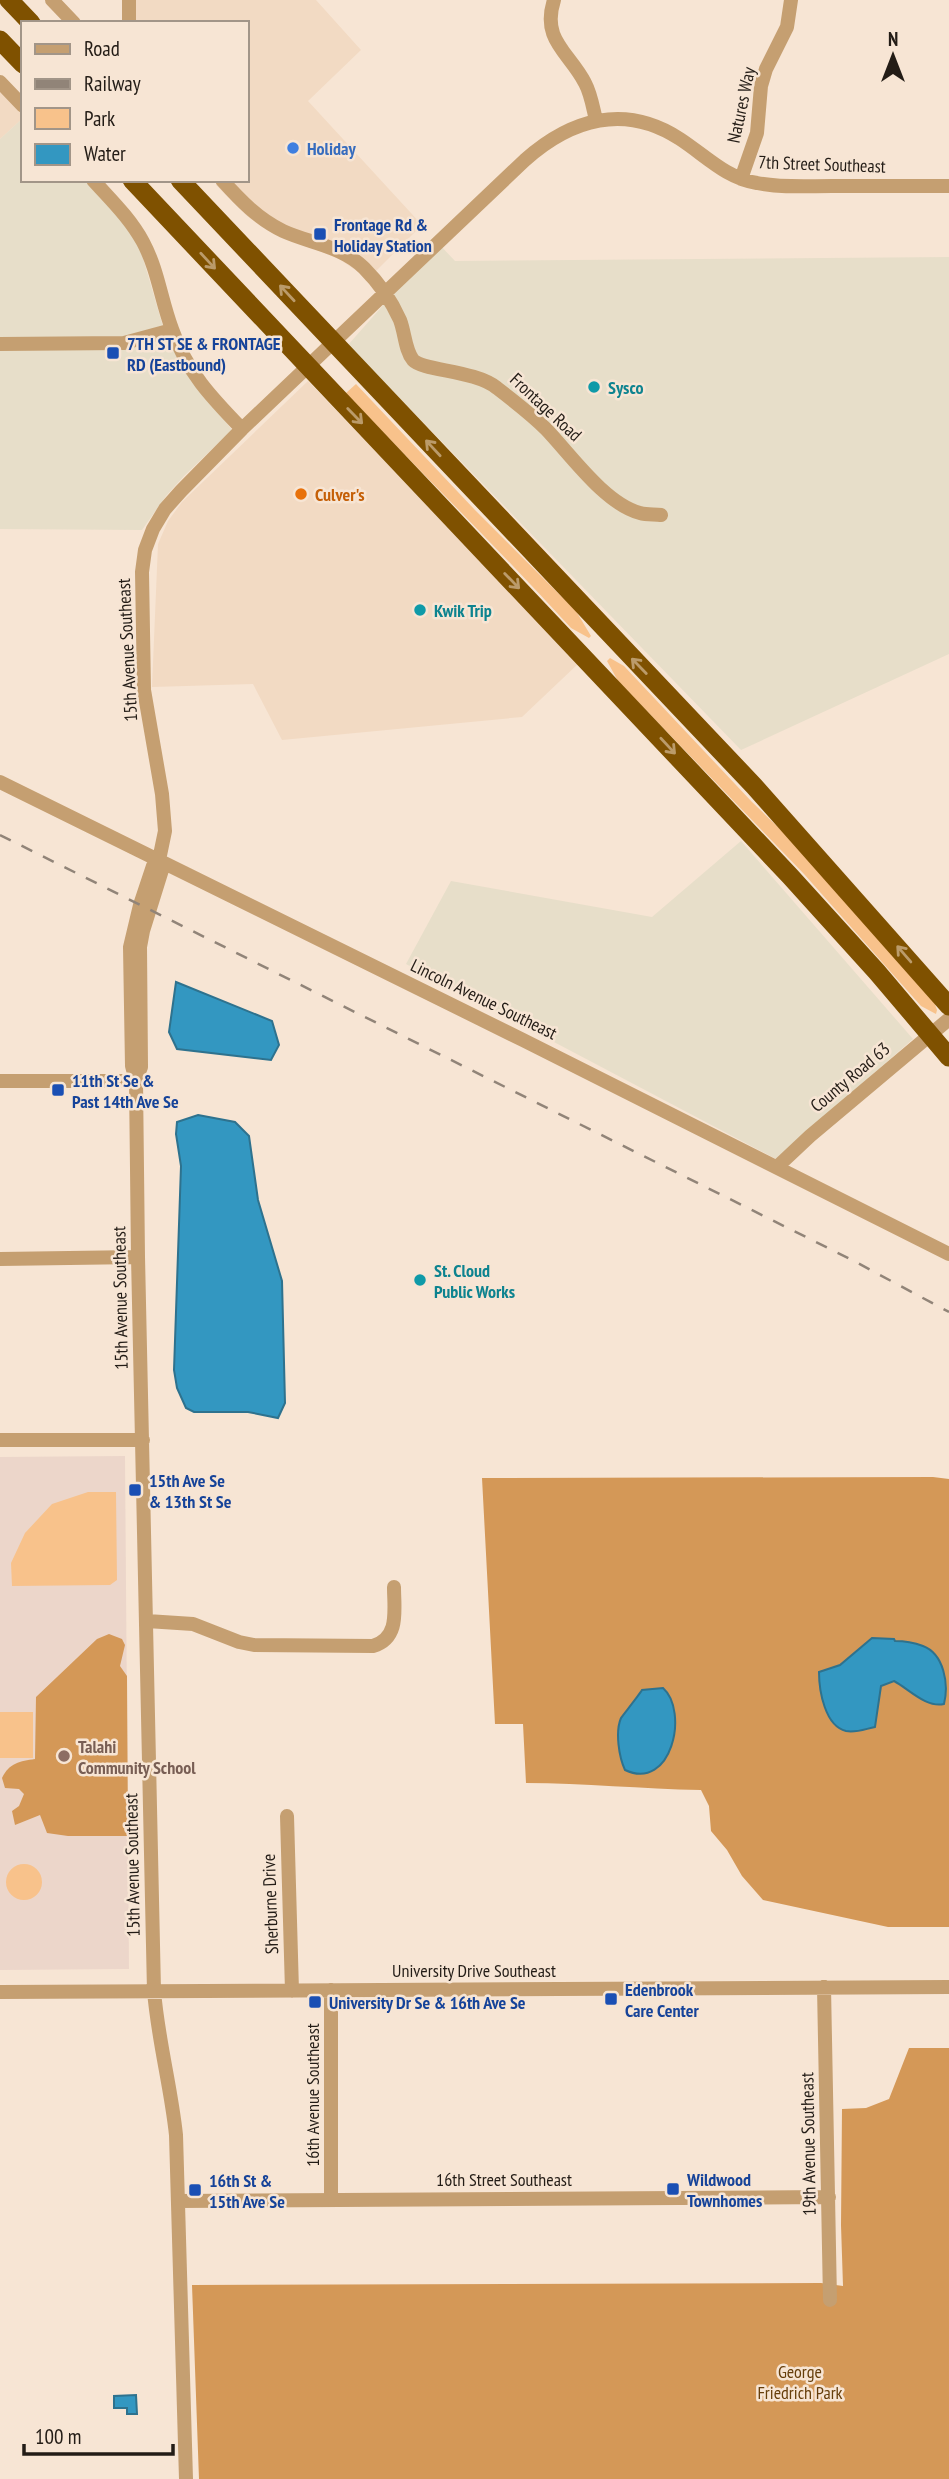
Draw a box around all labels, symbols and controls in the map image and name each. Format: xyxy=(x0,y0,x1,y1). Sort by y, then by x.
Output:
legend xyxy=(21,21,248,182)
north arrow xyxy=(858,21,928,91)
text: N xyxy=(888,27,898,51)
text: Road xyxy=(84,35,120,62)
street label: Natures Way xyxy=(722,65,760,145)
text: Railway xyxy=(84,70,141,97)
text: Park xyxy=(84,105,115,132)
place label: Holiday xyxy=(307,137,356,160)
text: Water xyxy=(84,140,126,167)
marker: Holiday xyxy=(285,140,301,156)
street label: 7th Street Southeast xyxy=(758,150,886,178)
place label: Frontage Rd & Holiday Station xyxy=(334,213,432,257)
marker: Frontage Rd & Holiday Station xyxy=(312,226,328,242)
one-way arrow xyxy=(200,252,217,269)
one-way arrow xyxy=(278,285,295,302)
place label: 7TH ST SE & FRONTAGE RD (Eastbound) xyxy=(127,332,281,376)
marker: 7TH ST SE & FRONTAGE RD (Eastbound) xyxy=(105,345,121,361)
street label: Frontage Road xyxy=(505,368,587,446)
place label: Sysco xyxy=(608,376,643,399)
marker: Sysco xyxy=(586,379,602,395)
one-way arrow xyxy=(346,408,363,425)
one-way arrow xyxy=(425,440,442,457)
place label: Culver's xyxy=(315,483,365,506)
marker: Culver's xyxy=(293,486,309,502)
one-way arrow xyxy=(503,572,520,589)
street label: 15th Avenue Southeast xyxy=(112,578,142,722)
place label: Kwik Trip xyxy=(434,599,492,622)
marker: Kwik Trip xyxy=(412,602,428,618)
one-way arrow xyxy=(630,658,647,675)
one-way arrow xyxy=(660,738,677,755)
one-way arrow xyxy=(896,945,912,963)
street label: Lincoln Avenue Southeast xyxy=(407,954,561,1044)
street label: County Road 63 xyxy=(806,1037,894,1117)
place label: 11th St Se & Past 14th Ave Se xyxy=(72,1069,179,1113)
marker: 11th St Se & Past 14th Ave Se xyxy=(50,1082,66,1098)
street label: 15th Avenue Southeast xyxy=(107,1226,133,1370)
place label: St. Cloud Public Works xyxy=(434,1259,515,1303)
marker: St. Cloud Public Works xyxy=(412,1272,428,1288)
place label: 15th Ave Se & 13th St Se xyxy=(149,1469,232,1513)
marker: 15th Ave Se & 13th St Se xyxy=(127,1482,143,1498)
place label: Talahi Community School xyxy=(78,1735,196,1779)
marker: Talahi Community School xyxy=(56,1748,72,1764)
street label: 15th Avenue Southeast xyxy=(119,1793,145,1937)
street label: Sherburne Drive xyxy=(257,1853,283,1955)
street label: University Drive Southeast xyxy=(392,1959,556,1982)
place label: Edenbrook Care Center xyxy=(625,1978,699,2022)
place label: University Dr Se & 16th Ave Se xyxy=(329,1991,526,2014)
marker: Edenbrook Care Center xyxy=(603,1991,619,2007)
marker: University Dr Se & 16th Ave Se xyxy=(307,1994,323,2010)
street label: 16th Avenue Southeast xyxy=(301,2023,324,2167)
street label: 19th Avenue Southeast xyxy=(795,2072,821,2216)
street label: 16th Street Southeast xyxy=(436,2168,572,2191)
place label: Wildwood Townhomes xyxy=(686,2168,762,2212)
place label: 16th St & 15th Ave Se xyxy=(209,2169,285,2213)
marker: Wildwood Townhomes xyxy=(665,2181,681,2197)
marker: 16th St & 15th Ave Se xyxy=(187,2182,203,2198)
park label: George Friedrich Park xyxy=(757,2360,843,2404)
scale bar xyxy=(24,2412,173,2456)
text: 100 m xyxy=(35,2423,81,2450)

